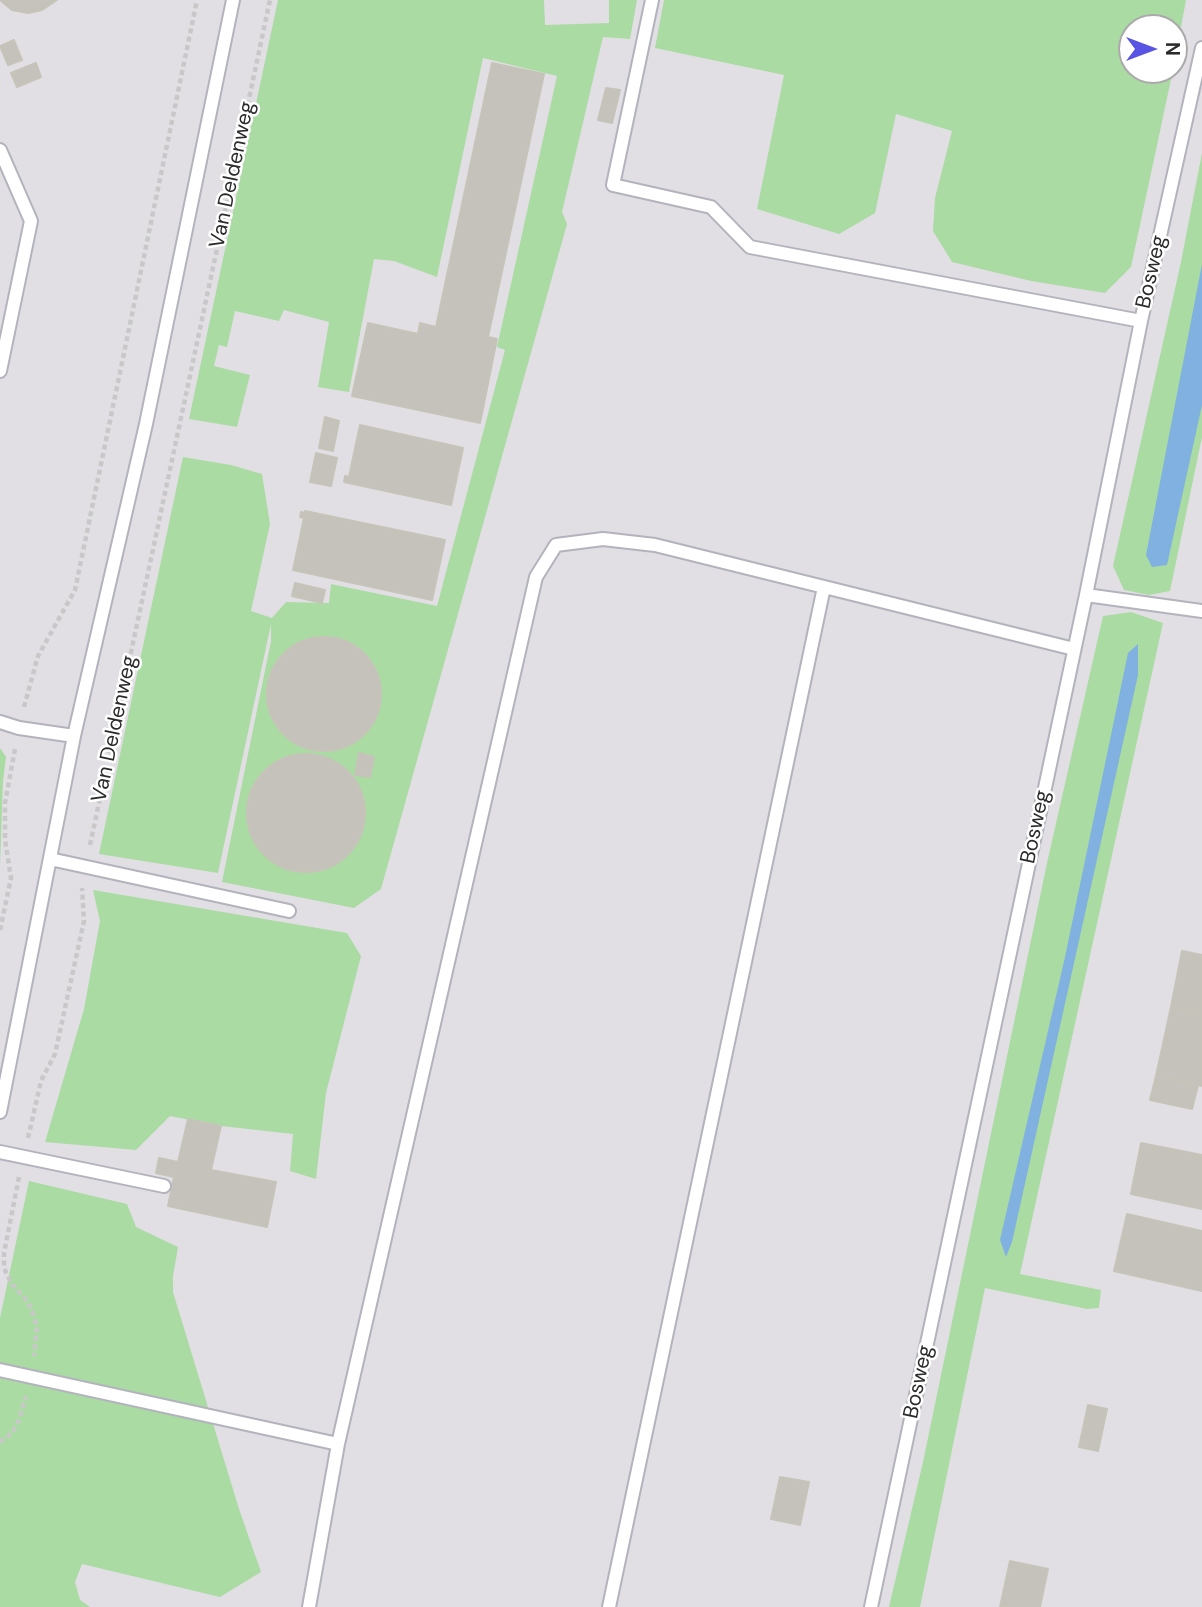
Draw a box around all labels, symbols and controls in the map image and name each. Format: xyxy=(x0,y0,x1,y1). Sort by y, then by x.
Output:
north arrow xyxy=(1118,14,1188,84)
text: N xyxy=(1160,42,1185,56)
street label: Van Deldenweg xyxy=(205,99,261,251)
street label: Bosweg xyxy=(1131,233,1173,311)
street label: Van Deldenweg xyxy=(87,653,143,805)
street label: Bosweg xyxy=(1016,788,1056,866)
street label: Bosweg xyxy=(899,1343,939,1421)

